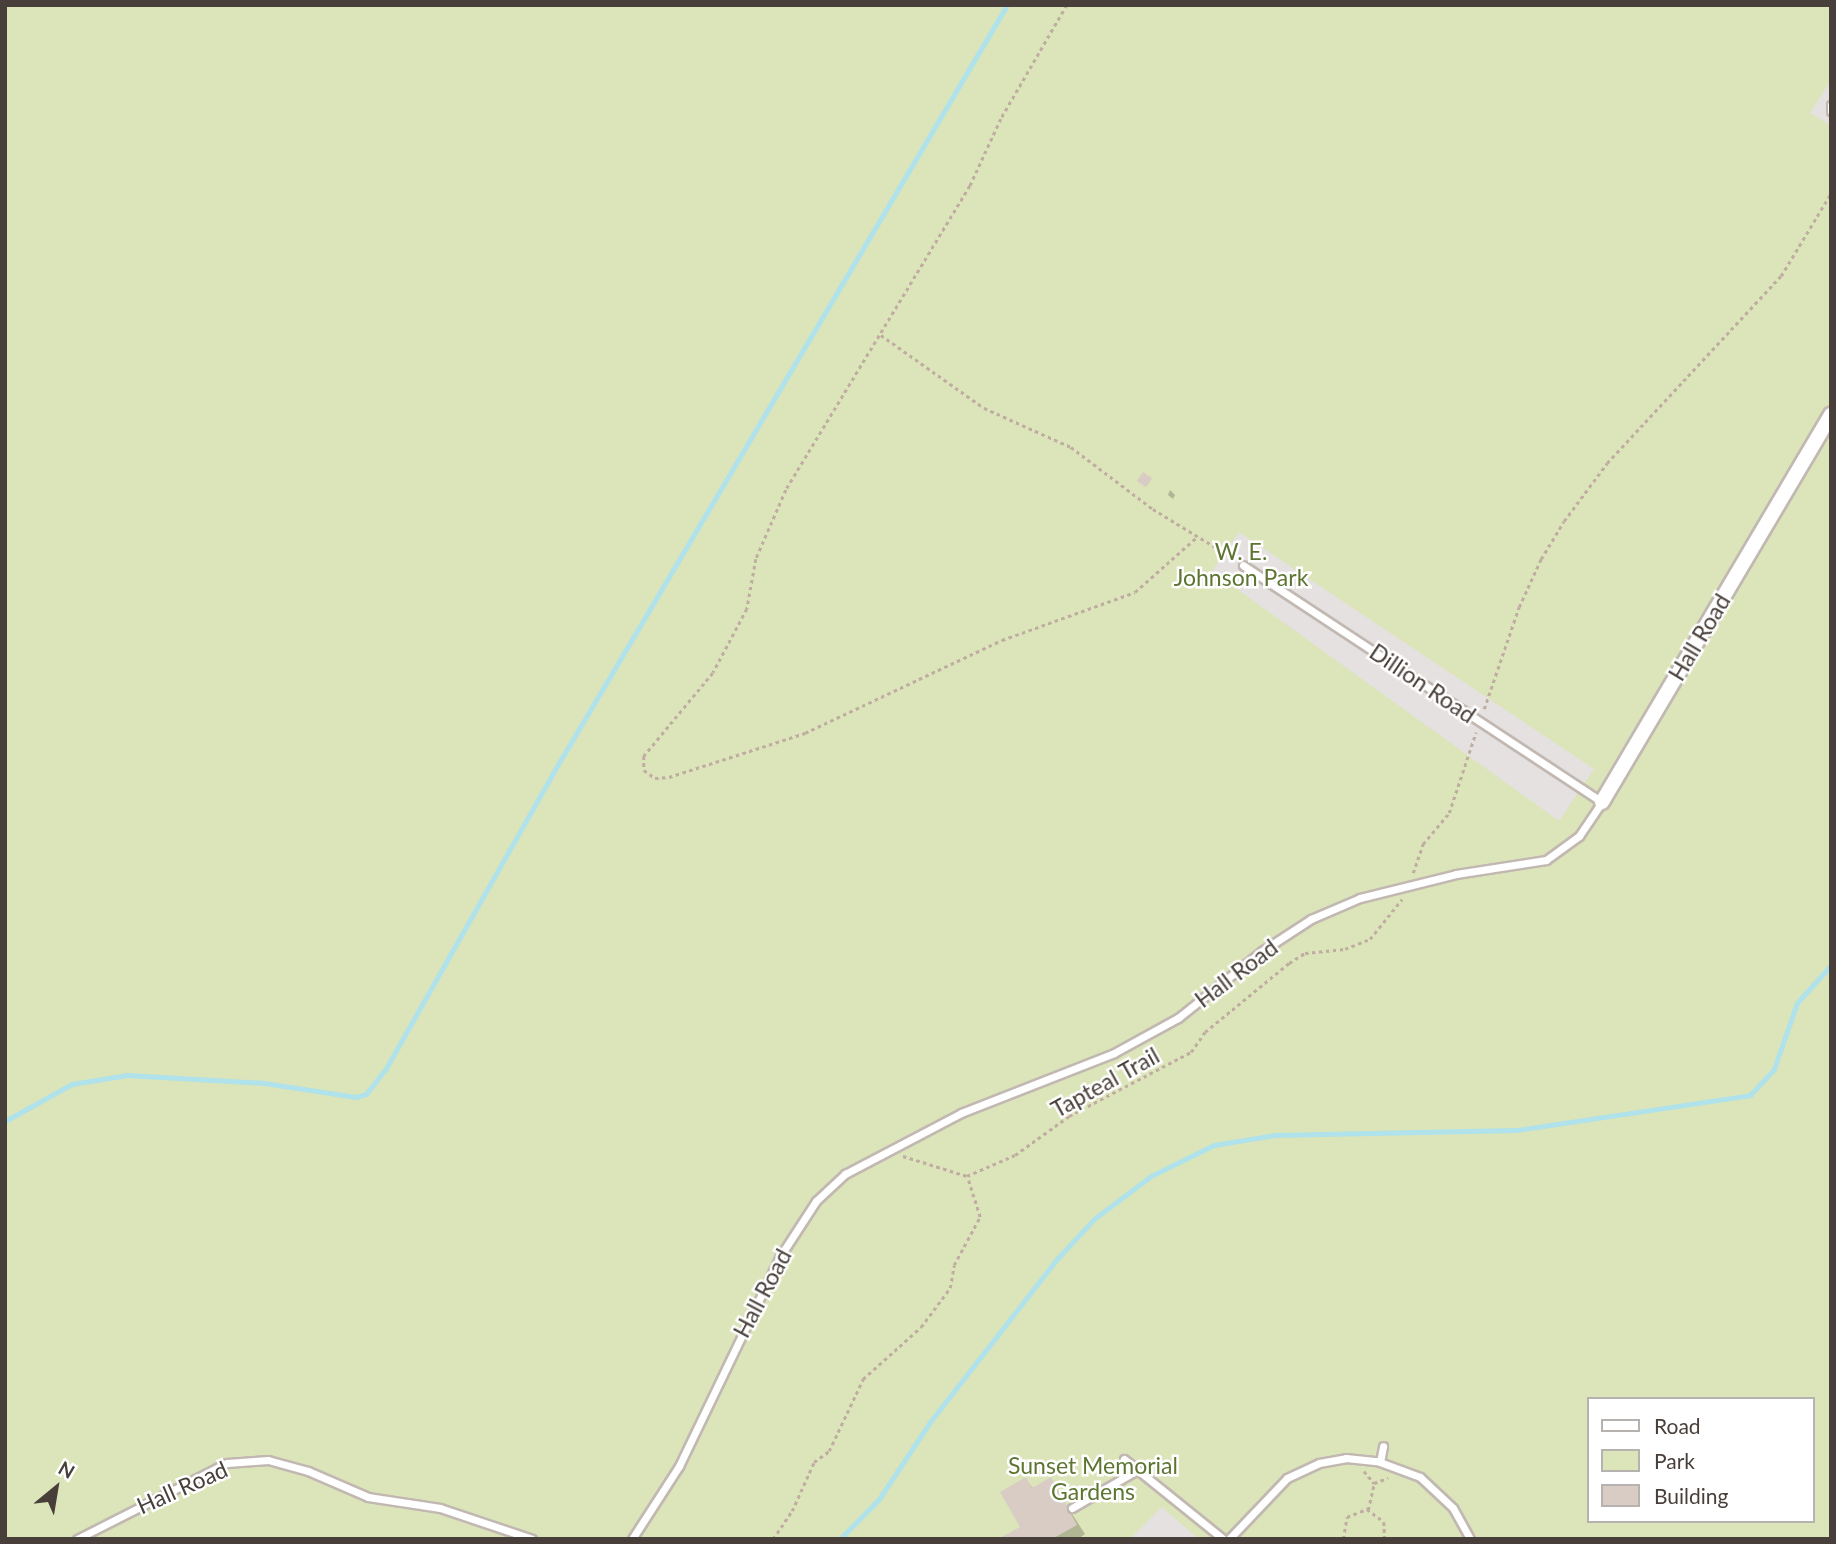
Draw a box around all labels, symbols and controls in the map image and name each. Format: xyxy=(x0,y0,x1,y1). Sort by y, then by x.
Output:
park label: W. E. Johnson Park xyxy=(1174,537,1308,591)
street label: Hall Road xyxy=(1662,589,1736,685)
street label: Dillion Road xyxy=(1365,637,1481,729)
street label: Hall Road xyxy=(1189,933,1283,1013)
street label: Tapteal Trail xyxy=(1046,1041,1164,1123)
street label: Hall Road xyxy=(727,1244,797,1342)
legend xyxy=(1588,1397,1815,1523)
text: Road xyxy=(1654,1413,1701,1438)
text: Park xyxy=(1654,1448,1695,1473)
park label: Sunset Memorial Gardens xyxy=(1008,1451,1178,1505)
north arrow xyxy=(21,1453,91,1523)
street label: Hall Road xyxy=(132,1455,232,1519)
text: N xyxy=(55,1456,79,1483)
text: Building xyxy=(1654,1483,1729,1508)

